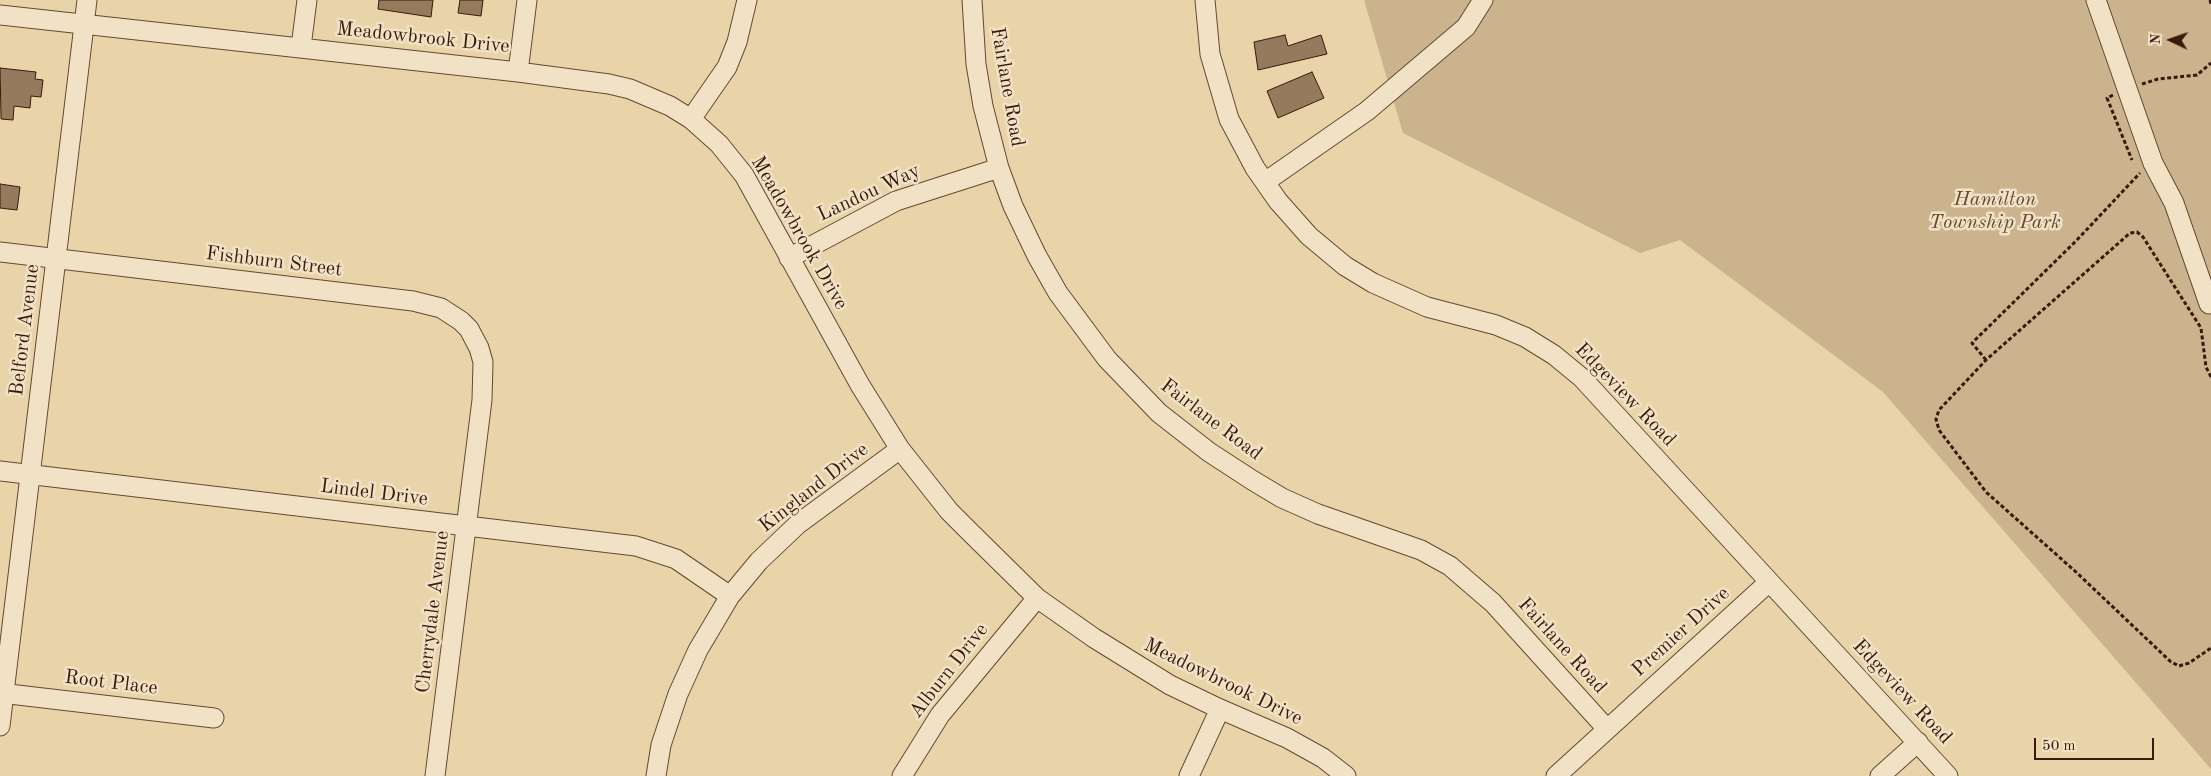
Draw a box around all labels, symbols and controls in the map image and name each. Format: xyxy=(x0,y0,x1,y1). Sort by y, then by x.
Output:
north arrow xyxy=(2146,15,2196,65)
street label: Meadowbrook Drive xyxy=(335,17,511,59)
street label: Fairlane Road xyxy=(985,25,1029,149)
text: N xyxy=(2149,34,2163,45)
street label: Meadowbrook Drive xyxy=(745,152,853,314)
street label: Landou Way xyxy=(814,159,924,227)
park label: Hamilton Township Park xyxy=(1929,188,2061,235)
street label: Fishburn Street xyxy=(205,242,343,282)
street label: Belford Avenue xyxy=(5,263,45,397)
street label: Edgeview Road xyxy=(1569,338,1681,452)
street label: Fairlane Road xyxy=(1155,374,1267,466)
street label: Kingland Drive xyxy=(754,438,874,538)
street label: Lindel Drive xyxy=(319,474,429,512)
street label: Cherrydale Avenue xyxy=(411,529,455,695)
street label: Premier Drive xyxy=(1627,582,1735,682)
street label: Fairlane Road xyxy=(1513,593,1611,699)
street label: Alburn Drive xyxy=(904,619,994,723)
street label: Meadowbrook Drive xyxy=(1140,633,1306,731)
street label: Edgeview Road xyxy=(1847,634,1957,750)
street label: Root Place xyxy=(63,665,159,701)
scale bar xyxy=(2036,728,2156,760)
text: 50 m xyxy=(2042,739,2076,754)

